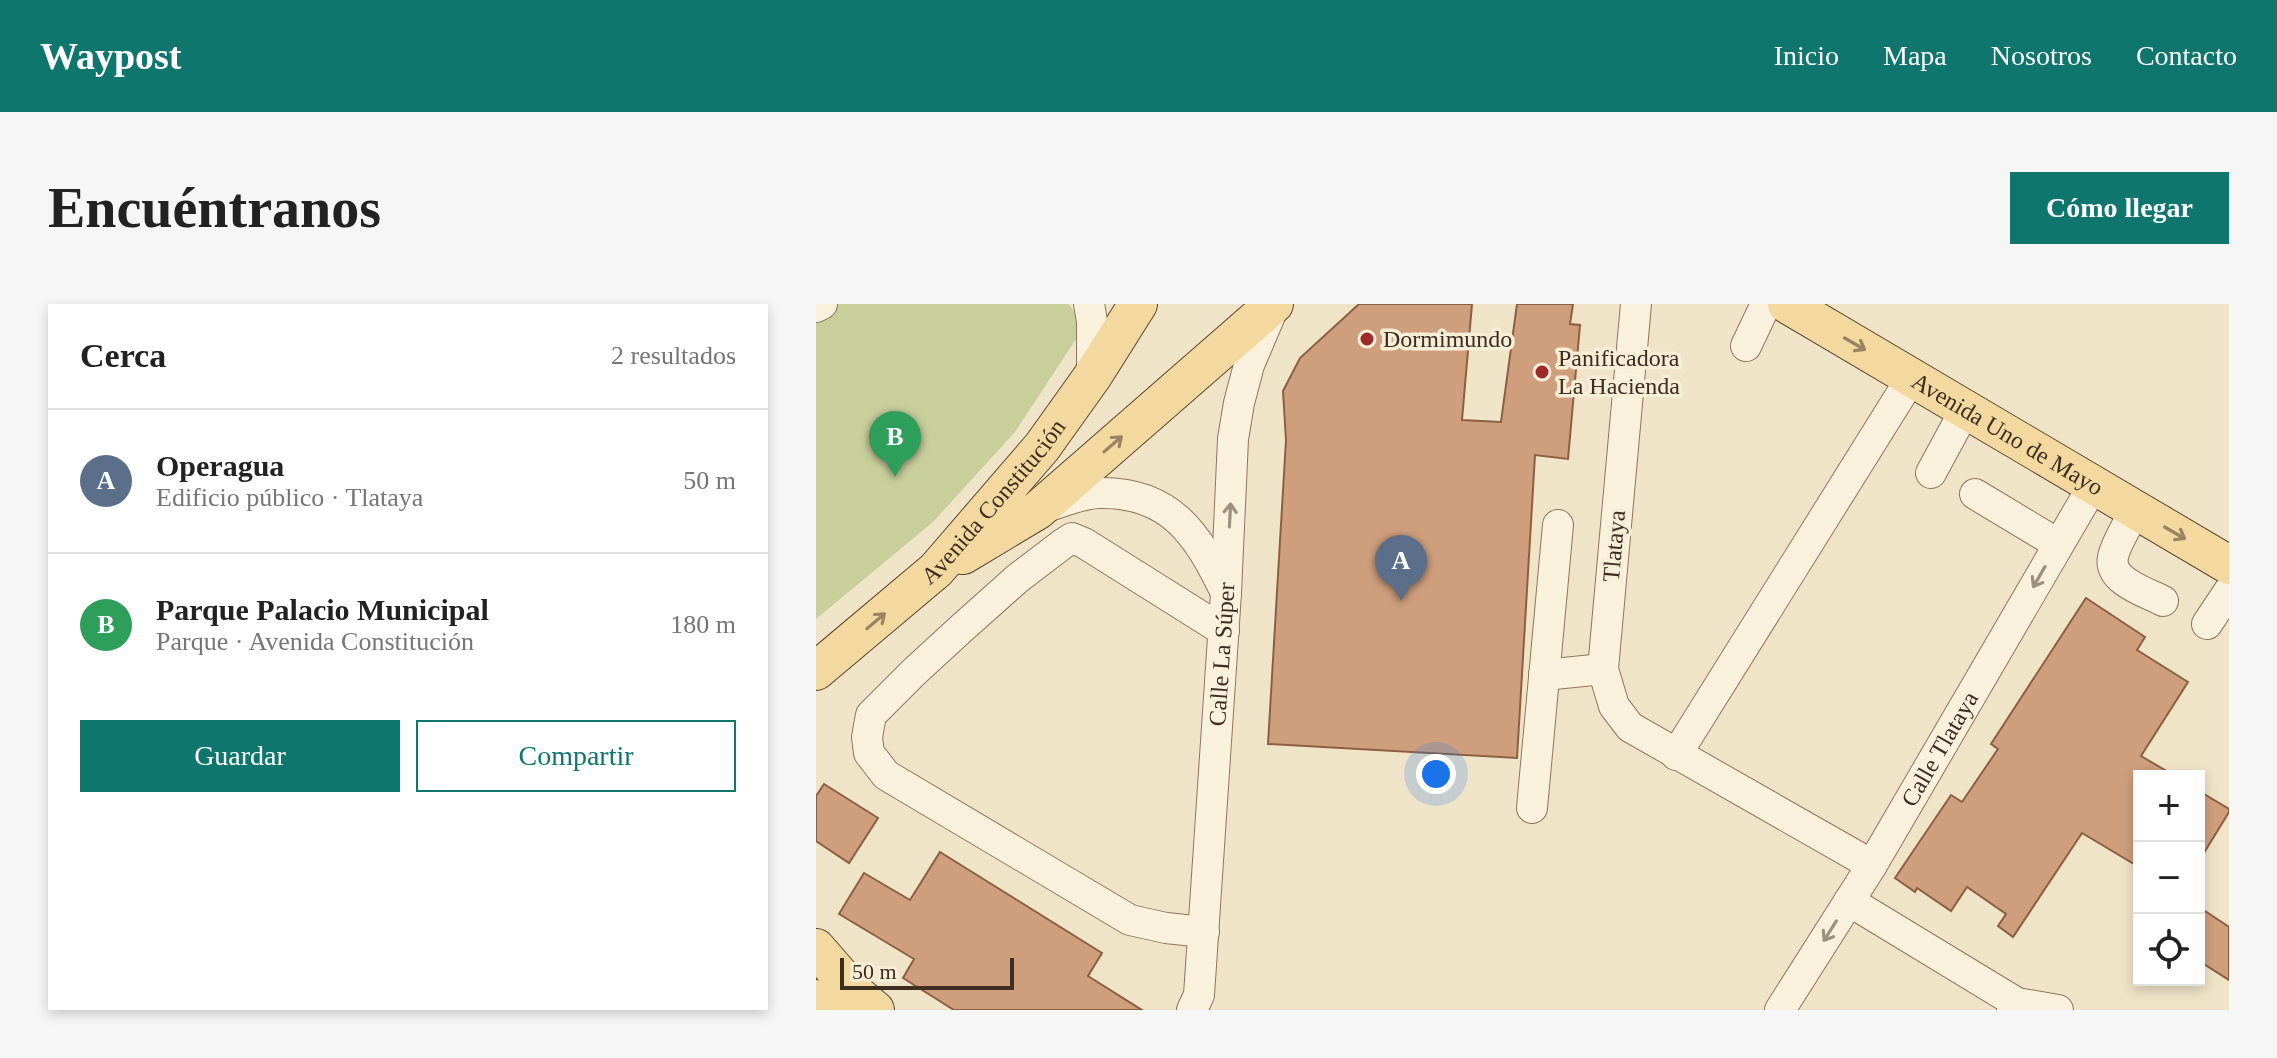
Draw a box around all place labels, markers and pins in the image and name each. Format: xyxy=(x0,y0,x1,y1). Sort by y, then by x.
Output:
place label: Dormimundo xyxy=(1383,326,1512,352)
marker: Dormimundo xyxy=(1358,330,1376,348)
place label: Panificadora La Hacienda xyxy=(1558,345,1680,399)
marker: Panificadora La Hacienda xyxy=(1533,363,1551,381)
pin: B xyxy=(869,411,921,477)
pin: A xyxy=(1375,535,1427,601)

